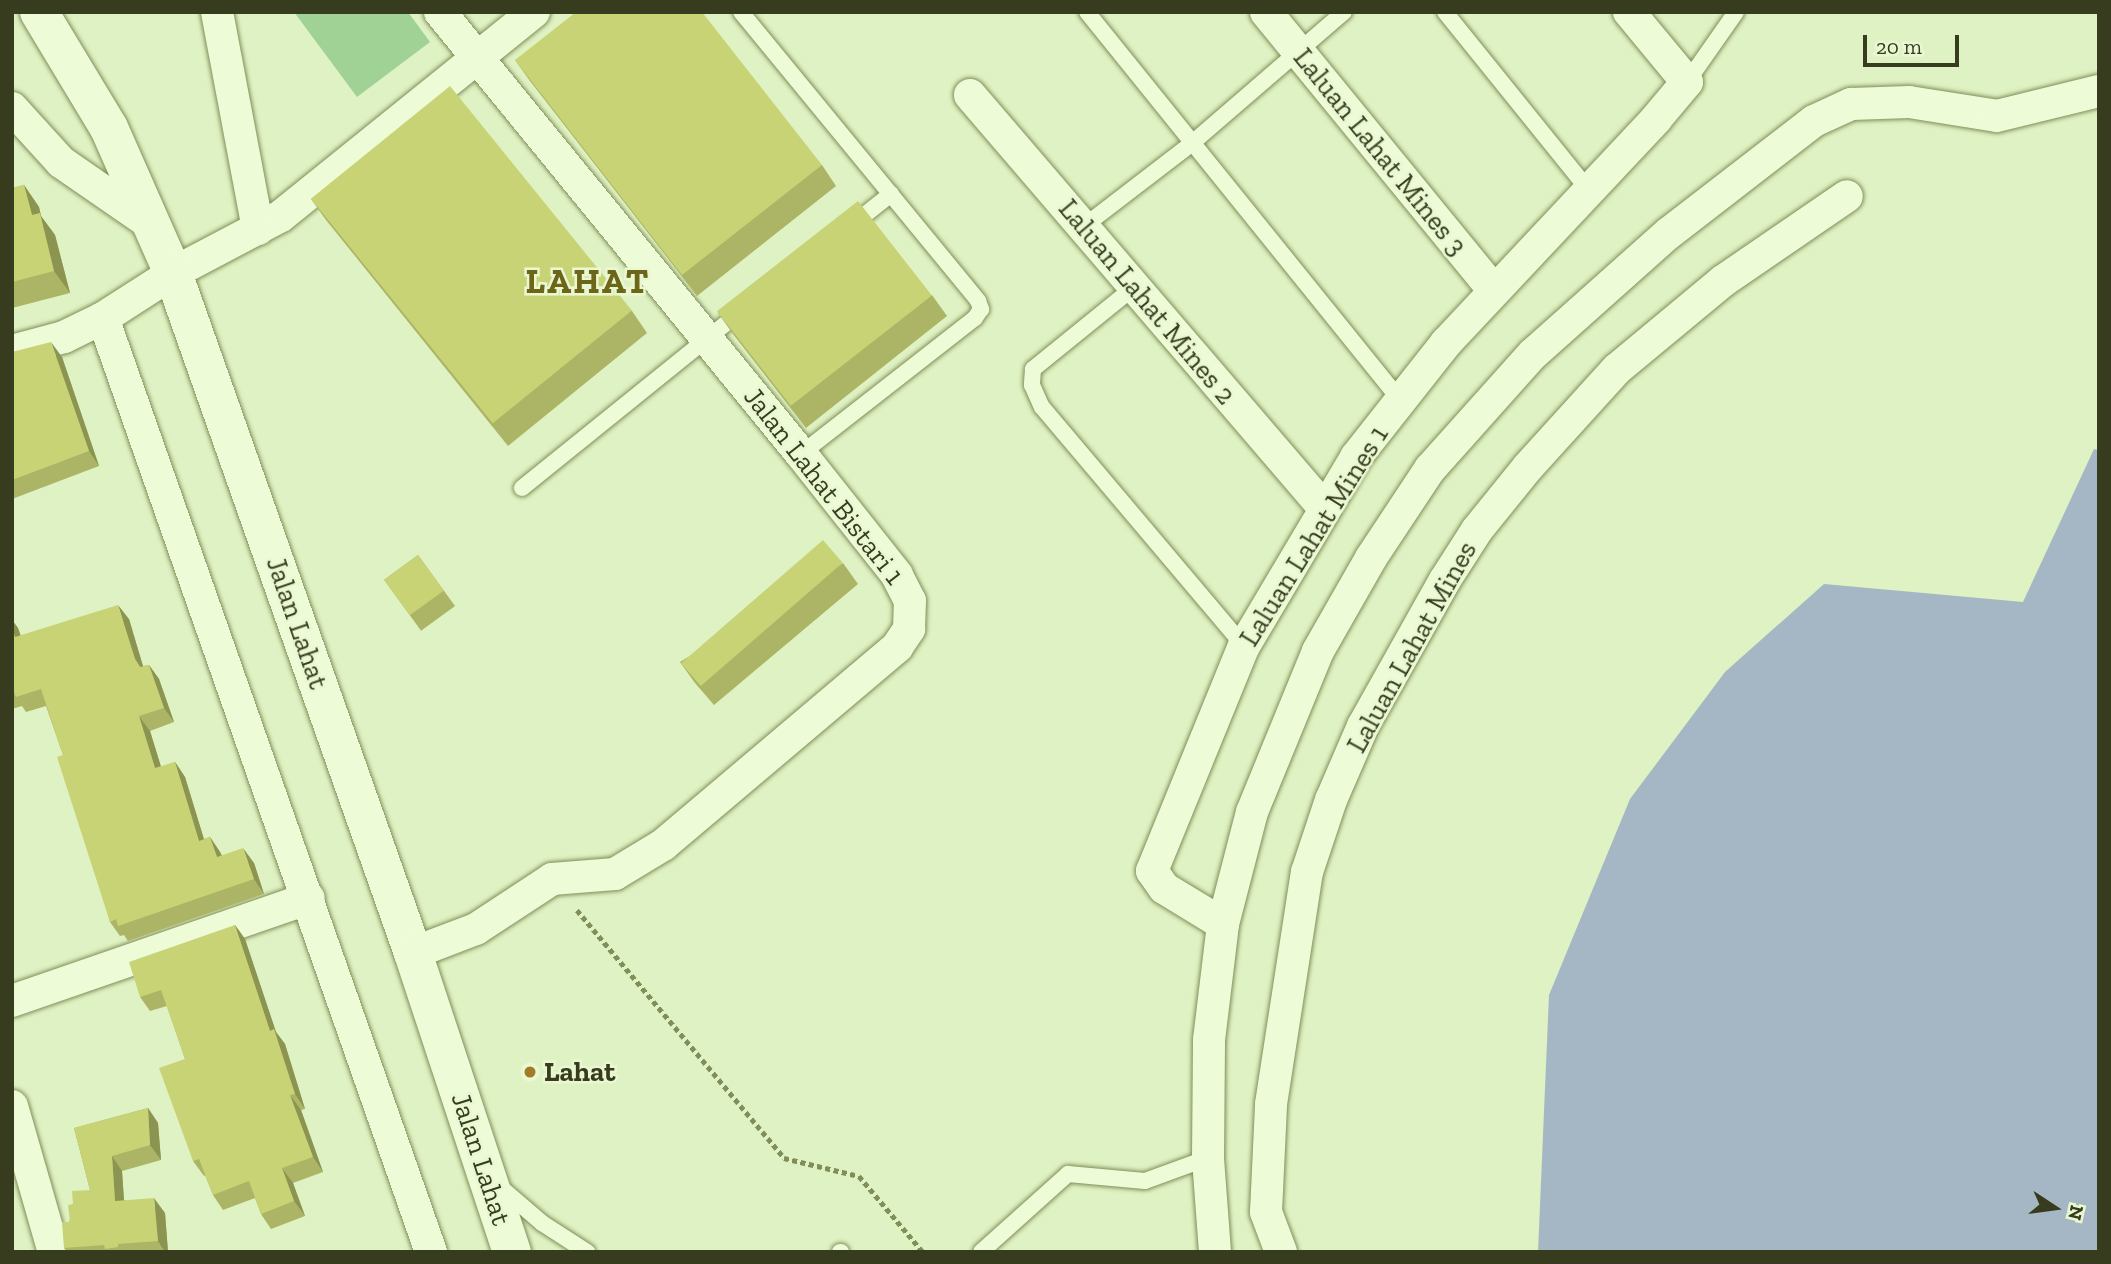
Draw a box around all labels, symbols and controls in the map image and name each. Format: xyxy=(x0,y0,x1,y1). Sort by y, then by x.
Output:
scale bar xyxy=(1866,21,1962,65)
text: 20 m xyxy=(1876,34,1922,59)
street label: Laluan Lahat Mines 3 xyxy=(1286,42,1474,262)
street label: Laluan Lahat Mines 2 xyxy=(1051,193,1243,411)
district label: LAHAT xyxy=(526,260,650,302)
street label: Jalan Lahat Bistari 1 xyxy=(736,381,912,591)
street label: Laluan Lahat Mines 1 xyxy=(1233,420,1395,652)
street label: Laluan Lahat Mines xyxy=(1340,535,1484,759)
street label: Jalan Lahat xyxy=(259,553,335,693)
place label: Lahat xyxy=(544,1055,615,1089)
marker: Lahat xyxy=(522,1064,538,1080)
street label: Jalan Lahat xyxy=(444,1089,518,1229)
north arrow xyxy=(2020,1173,2090,1243)
text: N xyxy=(2063,1203,2089,1222)

